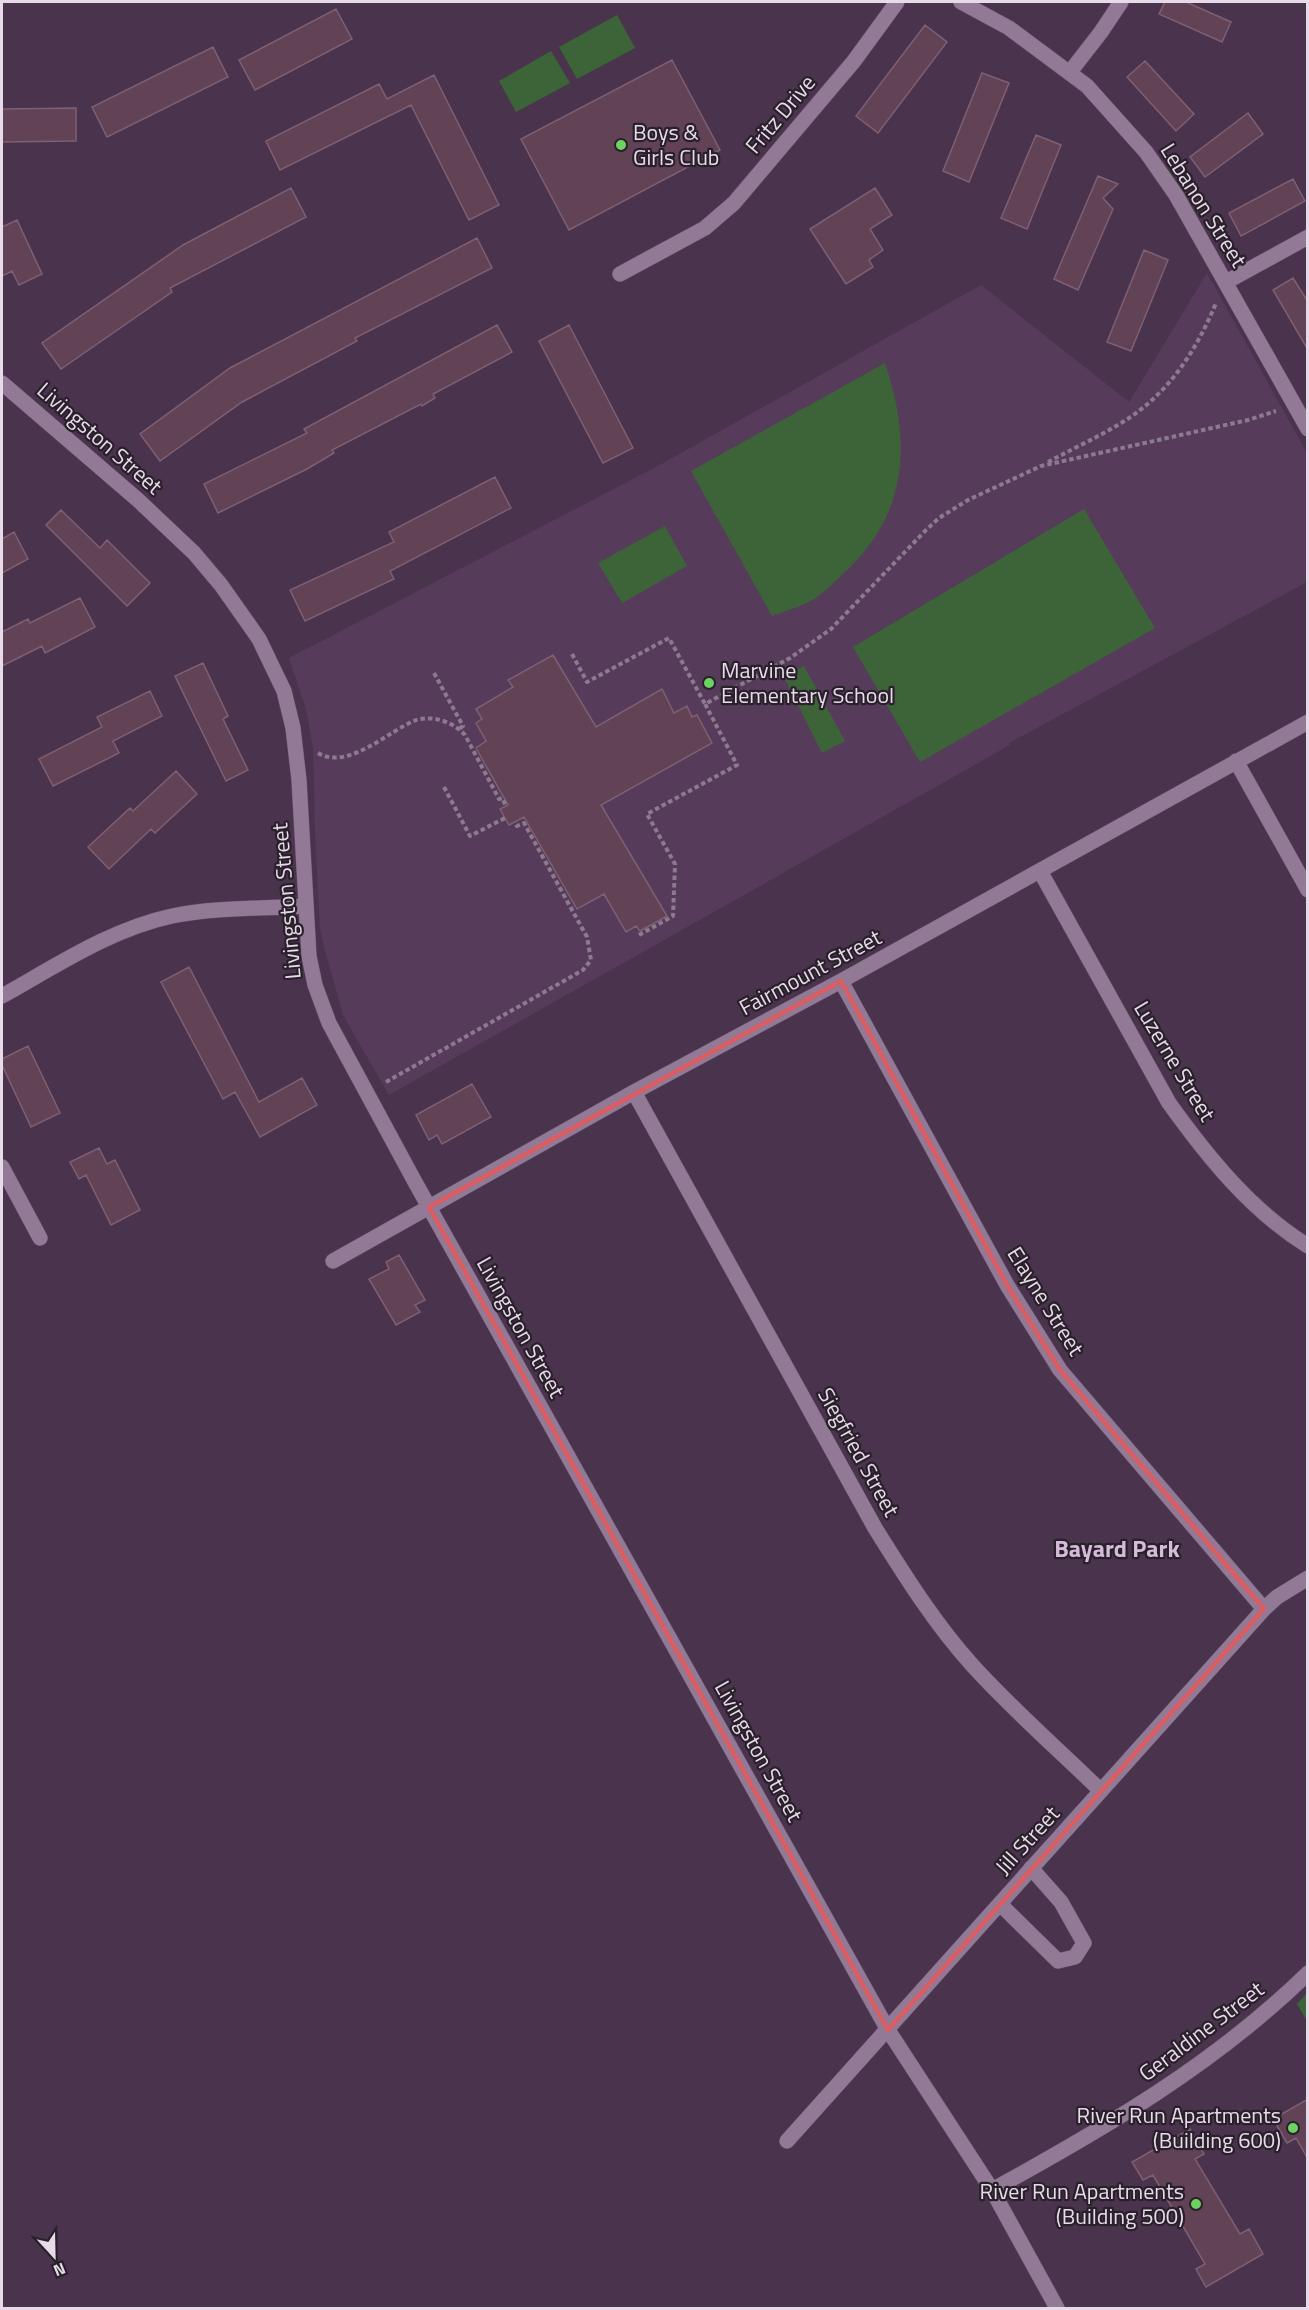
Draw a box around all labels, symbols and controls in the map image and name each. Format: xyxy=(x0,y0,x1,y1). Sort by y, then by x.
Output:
street label: Fritz Drive xyxy=(737,67,823,161)
place label: Boys & Girls Club xyxy=(633,115,719,174)
street label: Lebanon Street xyxy=(1152,136,1256,274)
marker: Boys & Girls Club xyxy=(614,138,628,152)
street label: Livingston Street xyxy=(30,374,171,502)
place label: Marvine Elementary School xyxy=(721,653,894,712)
marker: Marvine Elementary School xyxy=(702,676,716,690)
street label: Livingston Street xyxy=(262,821,310,981)
street label: Fairmount Street xyxy=(733,920,888,1024)
street label: Luzerne Street xyxy=(1126,994,1225,1128)
street label: Elayne Street xyxy=(999,1240,1093,1363)
street label: Livingston Street xyxy=(468,1250,574,1404)
street label: Siegfried Street xyxy=(809,1381,909,1523)
district label: Bayard Park xyxy=(1054,1530,1181,1566)
street label: Livingston Street xyxy=(706,1674,812,1828)
street label: Jill Street xyxy=(987,1798,1068,1882)
street label: Geraldine Street xyxy=(1131,1972,1271,2090)
place label: River Run Apartments (Building 600) xyxy=(1077,2098,1281,2157)
marker: River Run Apartments (Building 600) xyxy=(1286,2121,1300,2135)
place label: River Run Apartments (Building 500) xyxy=(980,2174,1184,2233)
marker: River Run Apartments (Building 500) xyxy=(1189,2197,1203,2211)
north arrow xyxy=(24,2226,84,2286)
text: N xyxy=(50,2257,69,2283)

